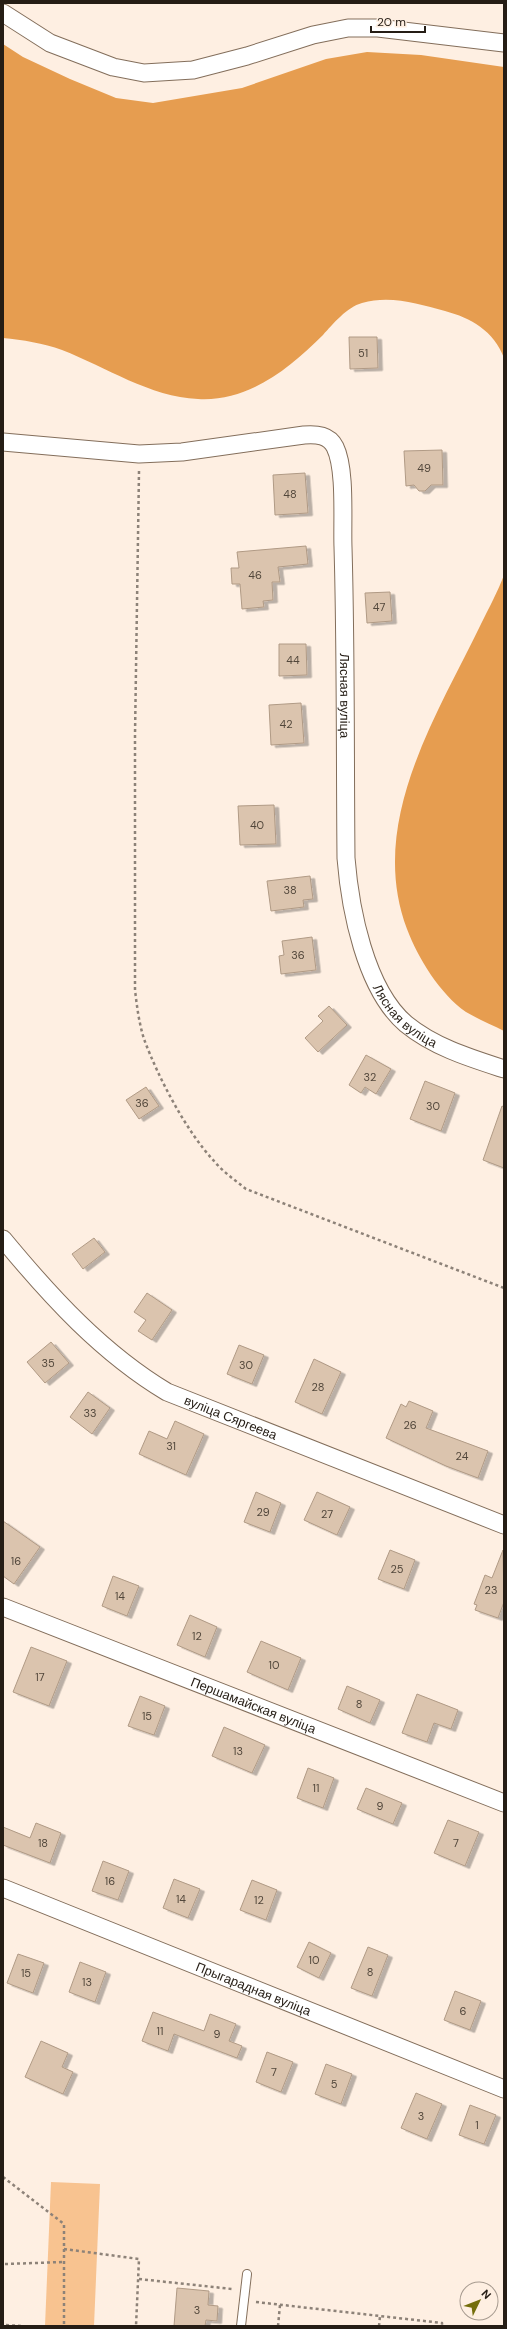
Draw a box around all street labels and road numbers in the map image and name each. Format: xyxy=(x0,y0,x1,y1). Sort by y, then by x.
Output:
street label: Лясная вуліца xyxy=(336,653,353,739)
street label: Лясная вуліца xyxy=(369,981,441,1052)
street label: вуліца Сяргеева xyxy=(182,1392,280,1444)
street label: Першамайская вуліца xyxy=(188,1673,319,1738)
street label: Прыгарадная вуліца xyxy=(193,1958,314,2020)

